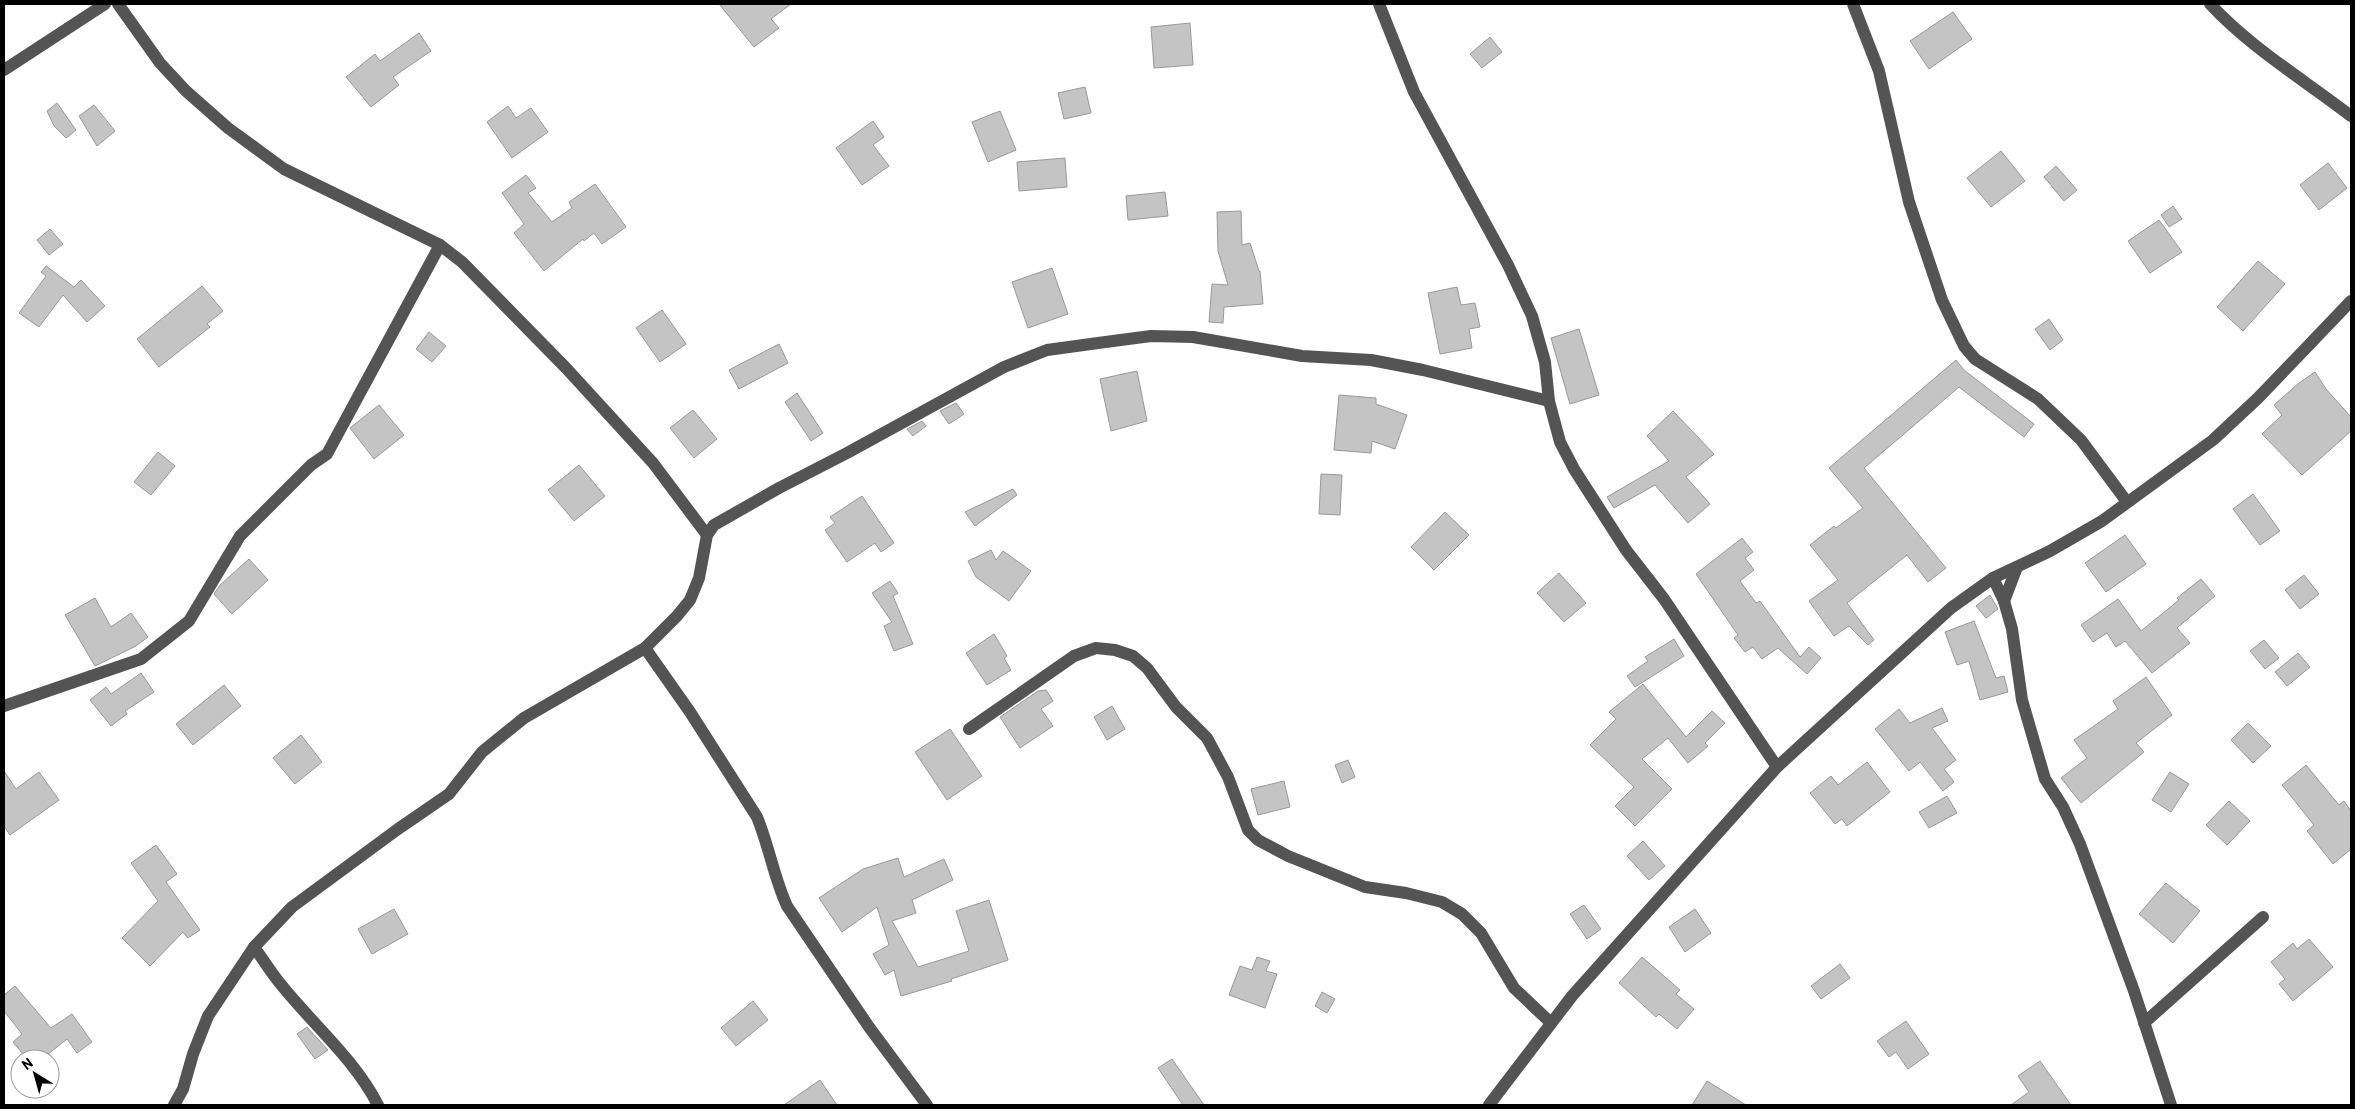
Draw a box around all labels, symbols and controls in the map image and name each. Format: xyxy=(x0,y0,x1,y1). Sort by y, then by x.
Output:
north arrow xyxy=(10,1049,60,1099)
text: N xyxy=(18,1054,36,1073)

